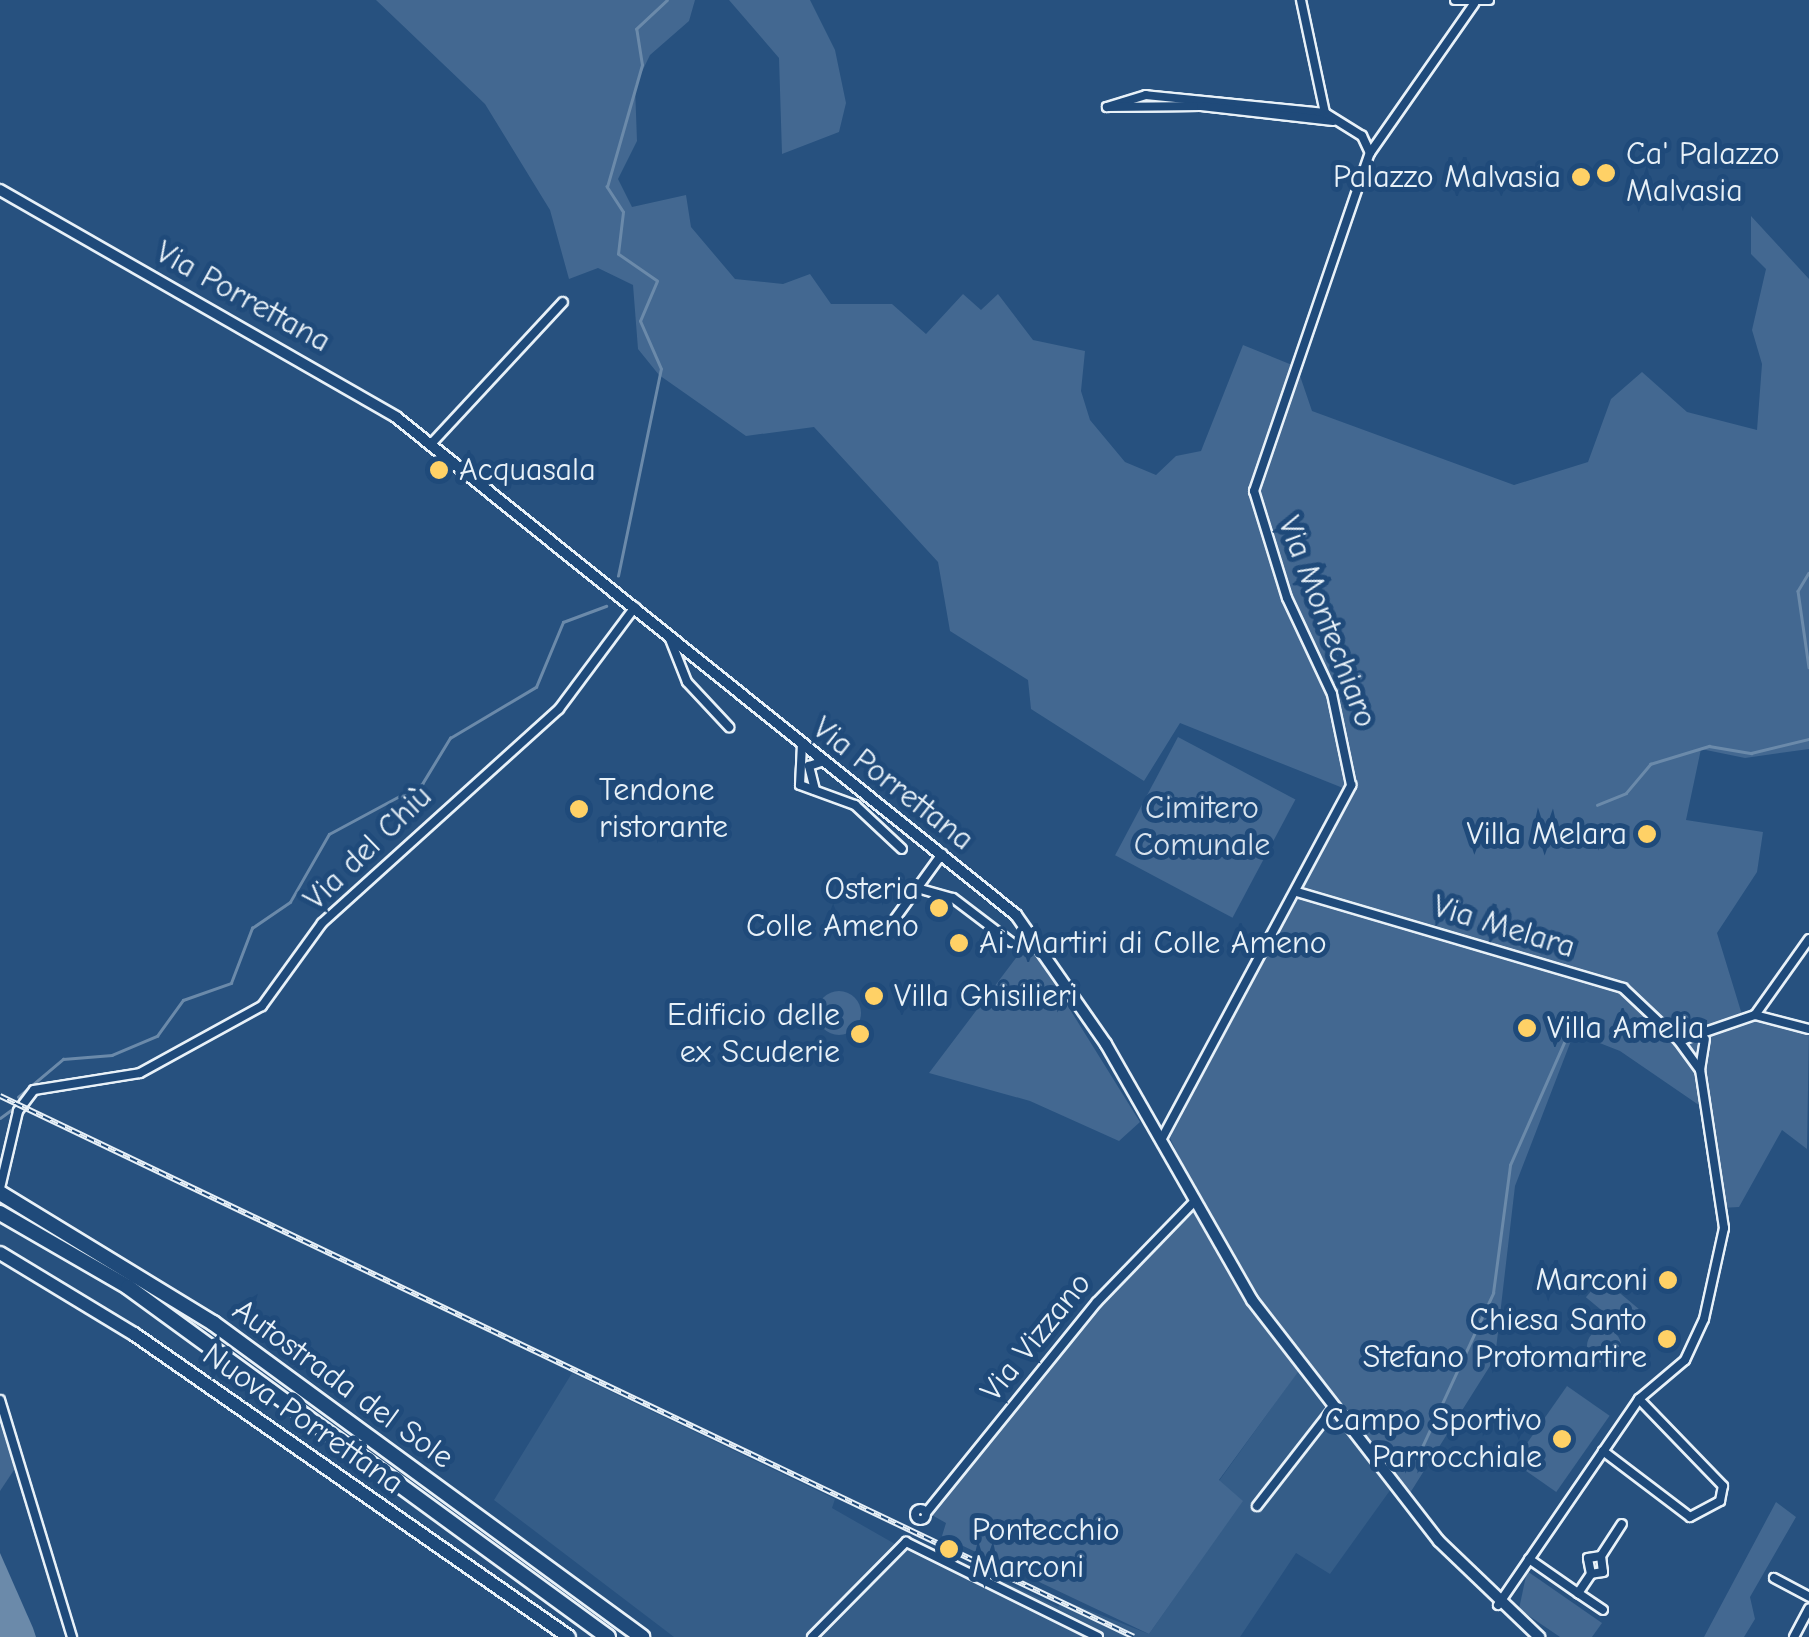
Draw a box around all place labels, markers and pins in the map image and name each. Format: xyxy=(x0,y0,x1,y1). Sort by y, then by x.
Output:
place label: Ca' Palazzo Malvasia xyxy=(1626,136,1780,211)
place label: Palazzo Malvasia xyxy=(1333,158,1561,196)
marker: Ca' Palazzo Malvasia xyxy=(1595,162,1617,184)
marker: Palazzo Malvasia xyxy=(1570,166,1592,188)
place label: Acquasala xyxy=(459,451,596,489)
marker: Acquasala xyxy=(428,459,450,481)
place label: Tendone ristorante xyxy=(599,772,728,847)
marker: Tendone ristorante xyxy=(568,798,590,820)
place label: Villa Melara xyxy=(1466,815,1627,853)
marker: Villa Melara xyxy=(1636,823,1658,845)
place label: Osteria Colle Ameno xyxy=(746,871,919,946)
marker: Osteria Colle Ameno xyxy=(928,897,950,919)
place label: Ai Martiri di Colle Ameno xyxy=(979,924,1327,962)
marker: Ai Martiri di Colle Ameno xyxy=(948,932,970,954)
place label: Villa Ghisilieri xyxy=(894,977,1078,1015)
marker: Villa Ghisilieri xyxy=(863,985,885,1007)
place label: Edificio delle ex Scuderie xyxy=(667,997,840,1072)
place label: Villa Amelia xyxy=(1547,1009,1705,1047)
marker: Villa Amelia xyxy=(1516,1017,1538,1039)
marker: Edificio delle ex Scuderie xyxy=(849,1023,871,1045)
place label: Marconi xyxy=(1536,1261,1648,1299)
marker: Marconi xyxy=(1657,1269,1679,1291)
place label: Chiesa Santo Stefano Protomartire xyxy=(1363,1302,1647,1377)
marker: Chiesa Santo Stefano Protomartire xyxy=(1656,1328,1678,1350)
place label: Campo Sportivo Parrocchiale xyxy=(1324,1402,1542,1477)
marker: Campo Sportivo Parrocchiale xyxy=(1551,1428,1573,1450)
place label: Pontecchio Marconi xyxy=(972,1512,1120,1587)
marker: Pontecchio Marconi xyxy=(936,1536,962,1562)

